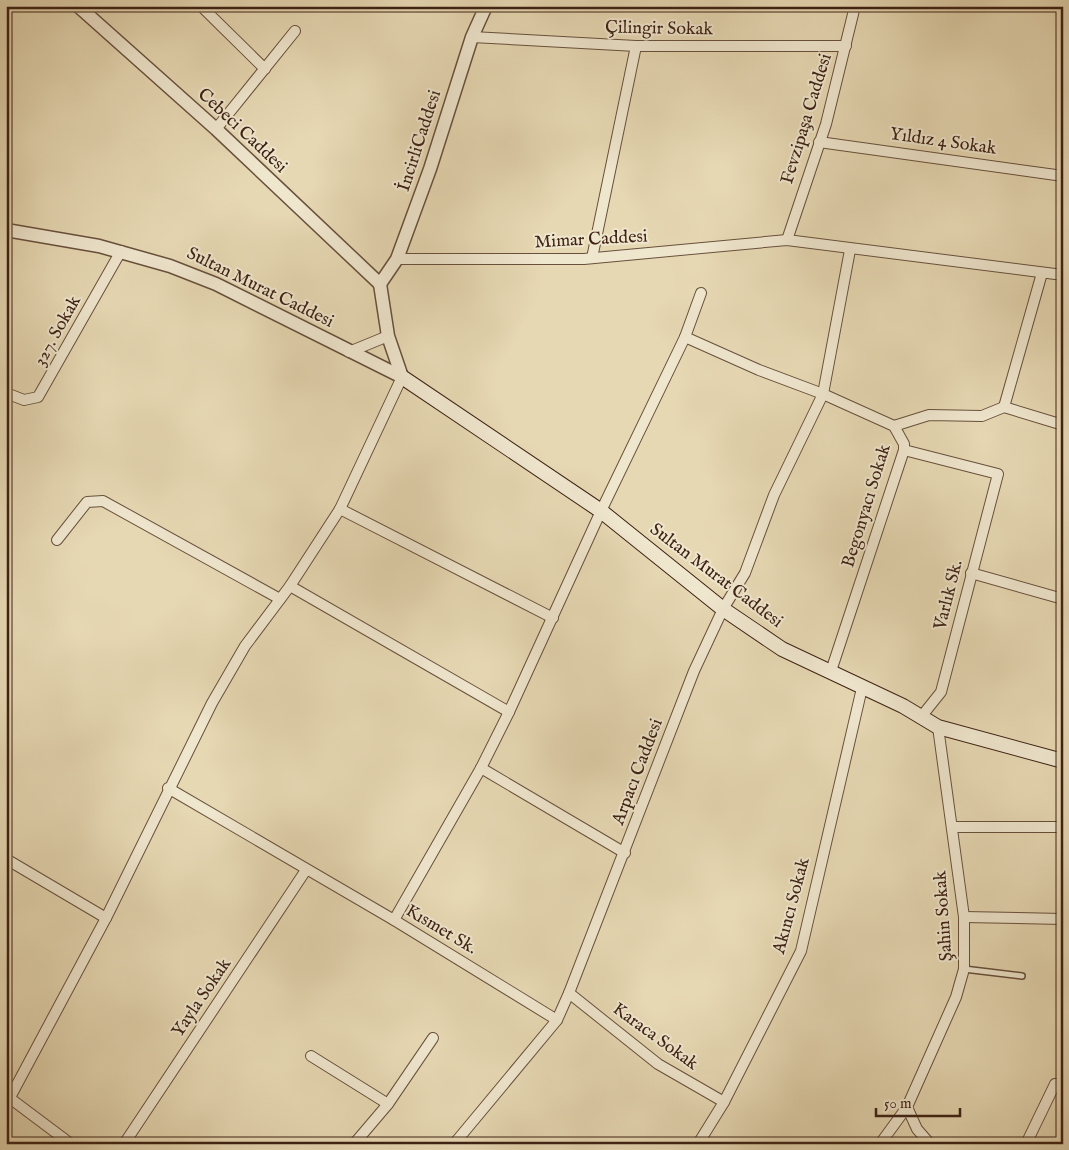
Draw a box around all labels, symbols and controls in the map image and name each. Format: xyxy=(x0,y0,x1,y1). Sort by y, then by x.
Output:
street label: Çilingir Sokak xyxy=(605,17,714,41)
street label: Fevzipaşa Caddesi xyxy=(776,51,838,187)
street label: Cebeci Caddesi xyxy=(192,83,292,179)
street label: İncirliCaddesi xyxy=(392,87,447,195)
street label: Yıldız 4 Sokak xyxy=(888,123,998,161)
street label: Mimar Caddesi xyxy=(534,226,648,254)
street label: Sultan Murat Caddesi xyxy=(183,242,337,334)
street label: 327. Sokak xyxy=(29,291,87,370)
street label: Begonyacı Sokak xyxy=(837,441,897,570)
street label: Sultan Murat Caddesi xyxy=(645,518,787,634)
street label: Varlık Sk. xyxy=(929,558,969,633)
street label: Arpacı Caddesi xyxy=(607,715,669,829)
street label: Akıncı Sokak xyxy=(768,855,816,958)
street label: Şahin Sokak xyxy=(929,870,959,962)
street label: Kısmet Sk. xyxy=(401,900,481,960)
street label: Yayla Sokak xyxy=(167,954,237,1042)
street label: Karaca Sokak xyxy=(608,998,703,1076)
scale bar xyxy=(876,1085,960,1117)
text: 50 m xyxy=(884,1094,912,1113)

